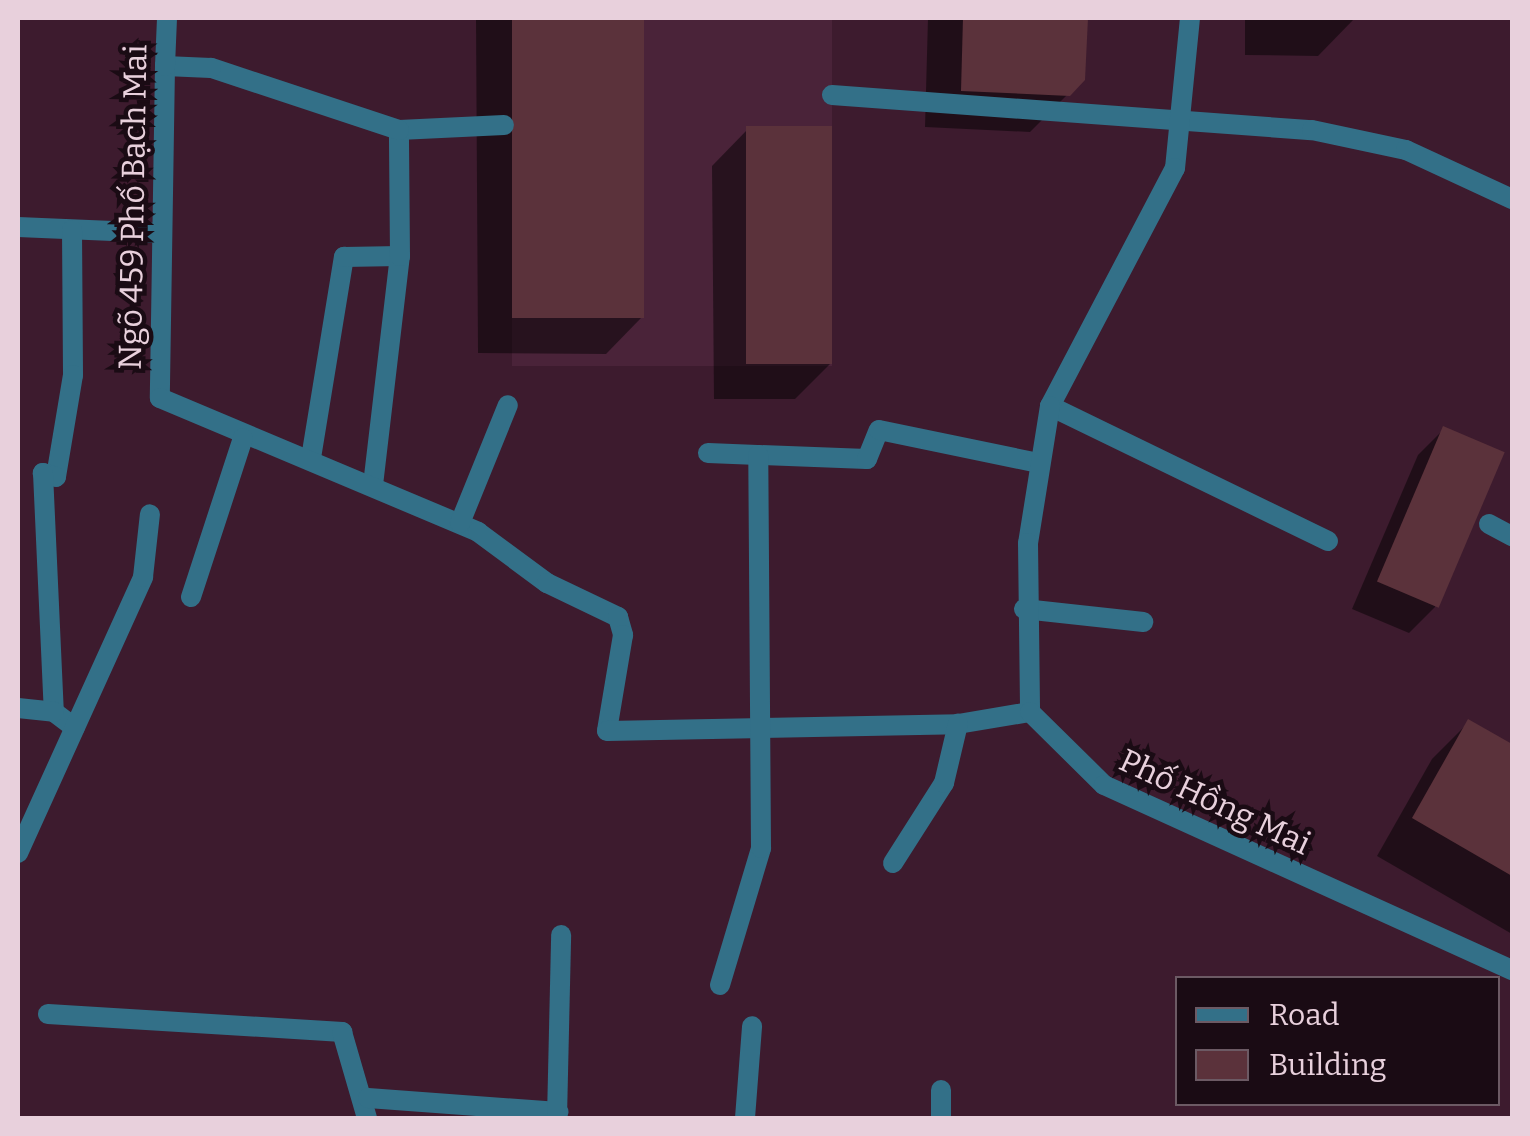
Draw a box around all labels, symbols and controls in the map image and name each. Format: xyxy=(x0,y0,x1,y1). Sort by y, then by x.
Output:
street label: Ngõ 459 Phố Bạch Mai xyxy=(111,44,155,370)
street label: Phố Hồng Mai xyxy=(1113,741,1317,863)
legend xyxy=(1175,976,1500,1106)
text: Road xyxy=(1269,997,1340,1033)
text: Building xyxy=(1269,1047,1387,1083)

